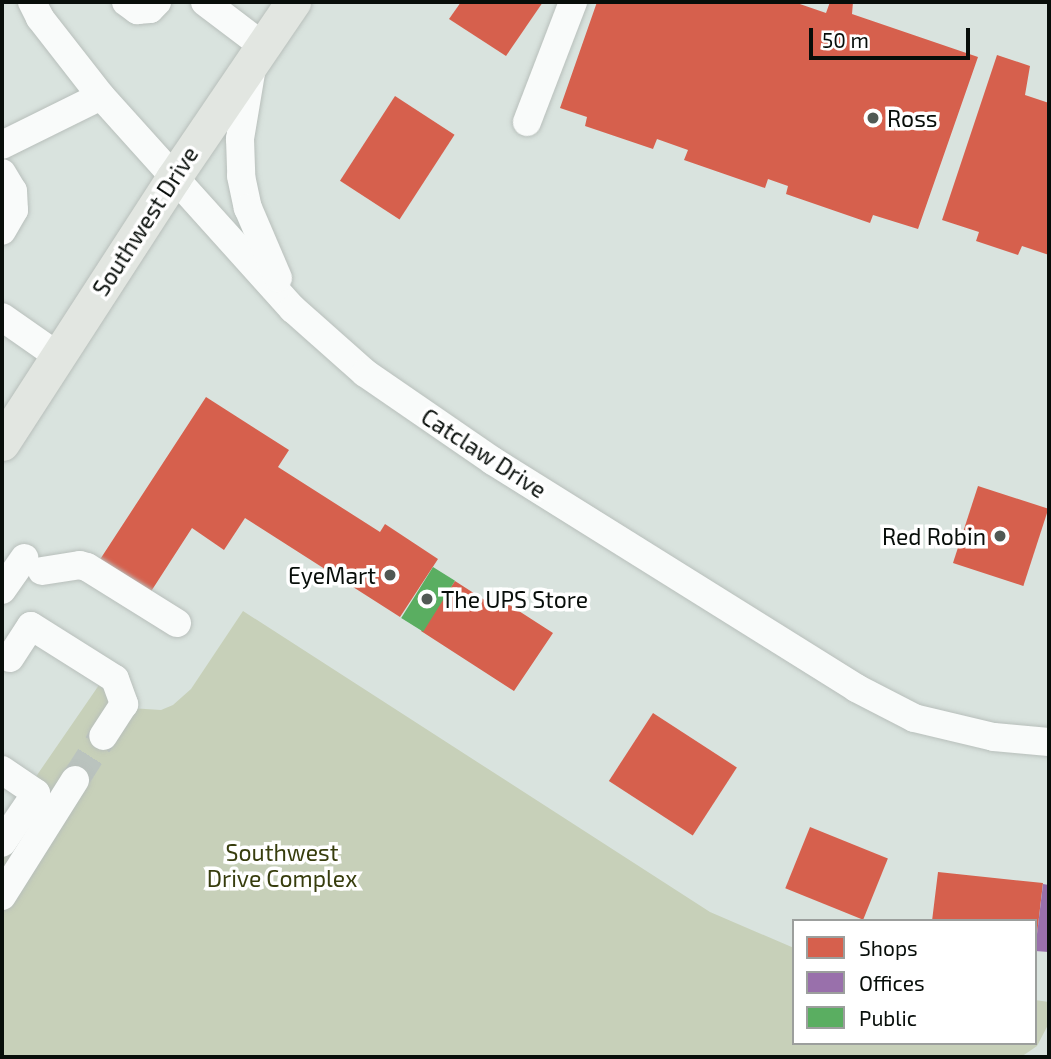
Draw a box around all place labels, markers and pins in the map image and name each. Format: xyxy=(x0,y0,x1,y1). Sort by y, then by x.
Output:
place label: Ross xyxy=(887,104,938,132)
marker: Ross xyxy=(865,110,881,126)
place label: Red Robin xyxy=(882,522,986,550)
marker: Red Robin xyxy=(992,528,1008,544)
place label: EyeMart xyxy=(288,561,376,589)
marker: EyeMart xyxy=(382,567,398,583)
place label: The UPS Store xyxy=(441,585,588,613)
marker: The UPS Store xyxy=(419,591,435,607)

